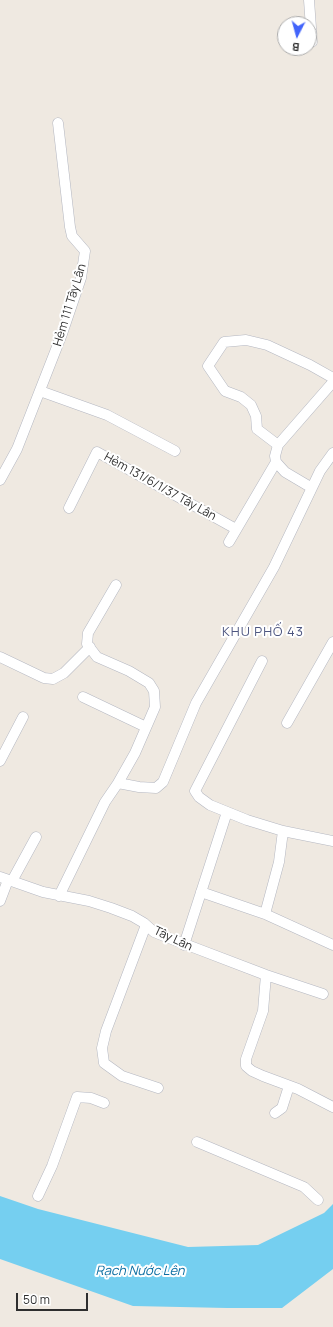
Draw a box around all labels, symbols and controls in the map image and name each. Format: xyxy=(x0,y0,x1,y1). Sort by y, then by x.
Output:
north arrow xyxy=(277,16,317,56)
text: B xyxy=(292,40,300,55)
street label: Hẻm 111 Tây Lân xyxy=(51,262,89,348)
street label: Hẻm 131/6/1/37 Tây Lân xyxy=(101,450,219,524)
district label: KHU PHỐ 43 xyxy=(222,624,304,640)
street label: Tây Lân xyxy=(151,924,195,954)
water label: Rạch Nước Lên xyxy=(95,1263,185,1279)
scale bar xyxy=(18,1285,90,1311)
text: 50 m xyxy=(23,1291,50,1308)

